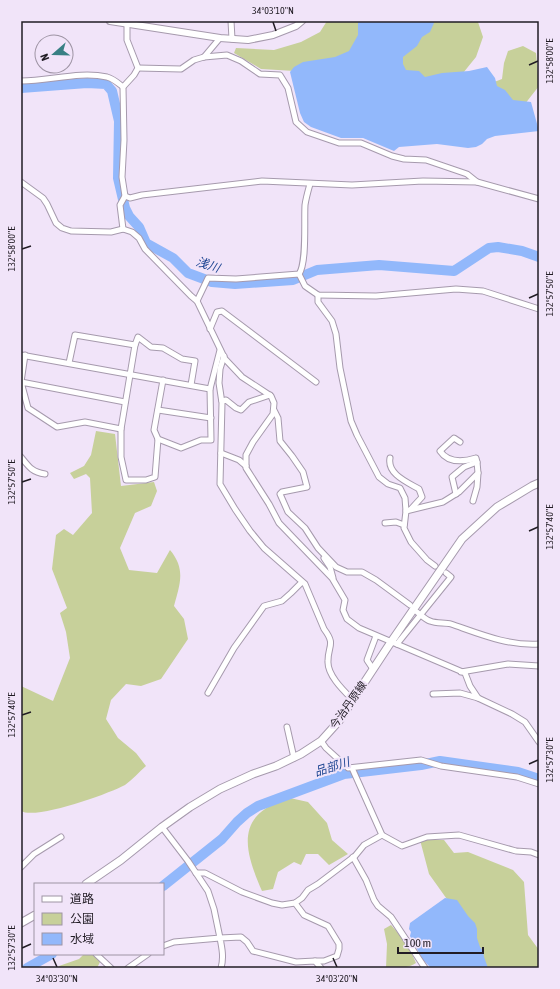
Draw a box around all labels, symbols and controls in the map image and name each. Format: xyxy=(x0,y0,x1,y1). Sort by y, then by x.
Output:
text: 34°03'10"N xyxy=(252,5,294,16)
north arrow xyxy=(34,34,74,74)
text: 132°58'00"E xyxy=(544,38,555,83)
text: N xyxy=(38,52,51,63)
text: 132°58'00"E xyxy=(6,226,17,271)
water label: 浅川 xyxy=(194,255,223,276)
text: 132°57'50"E xyxy=(544,271,555,316)
text: 132°57'50"E xyxy=(6,459,17,504)
text: 132°57'40"E xyxy=(544,504,555,549)
street label: 今治丹原線 xyxy=(327,679,369,731)
text: 132°57'40"E xyxy=(6,692,17,737)
text: 132°57'30"E xyxy=(544,737,555,782)
water label: 品部川 xyxy=(313,754,353,779)
legend xyxy=(34,883,164,955)
text: 道路 xyxy=(70,892,94,906)
text: 公園 xyxy=(70,912,94,926)
text: 132°57'30"E xyxy=(6,925,17,970)
scale bar xyxy=(398,929,483,955)
text: 水域 xyxy=(70,932,94,946)
text: 100 m xyxy=(404,936,431,950)
text: 34°03'30"N xyxy=(36,973,78,984)
text: 34°03'20"N xyxy=(316,973,358,984)

